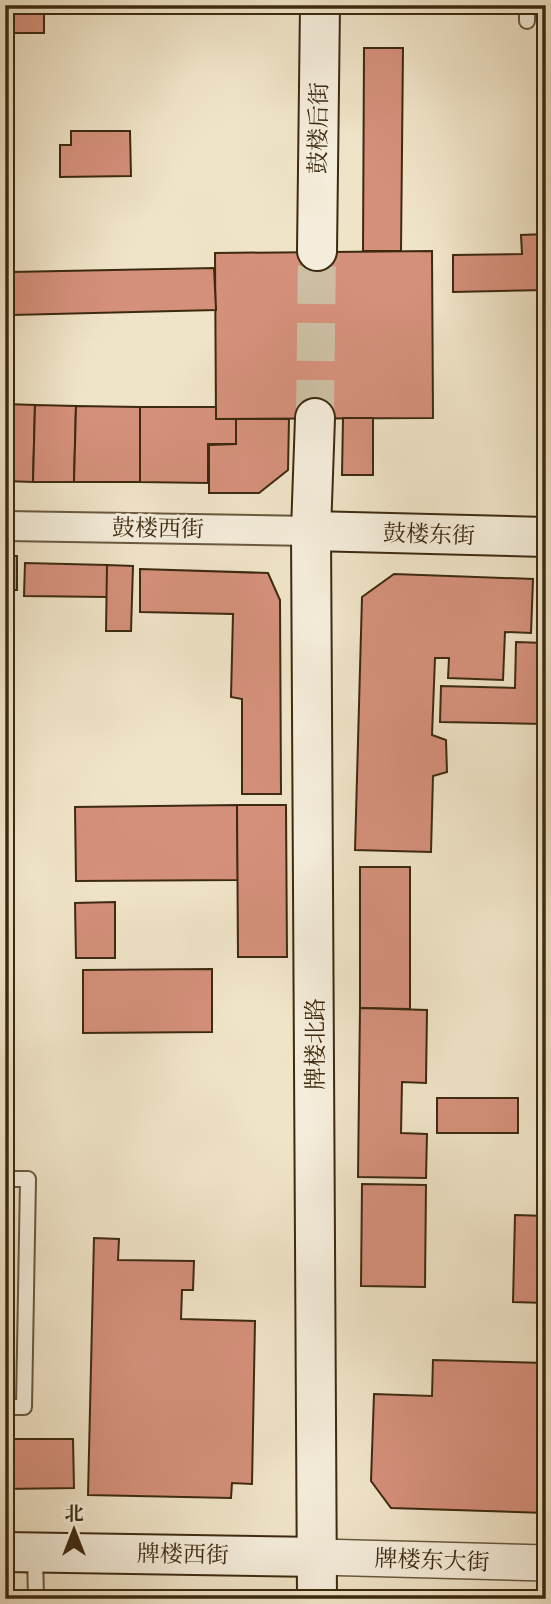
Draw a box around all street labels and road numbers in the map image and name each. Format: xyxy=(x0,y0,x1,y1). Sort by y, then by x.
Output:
street label: 鼓楼后街 xyxy=(302,82,334,174)
street label: 鼓楼西街 xyxy=(112,512,204,544)
street label: 鼓楼东街 xyxy=(383,517,475,551)
street label: 牌楼北路 xyxy=(300,998,330,1090)
street label: 牌楼西街 xyxy=(137,1538,229,1570)
street label: 牌楼东大街 xyxy=(374,1543,490,1577)

